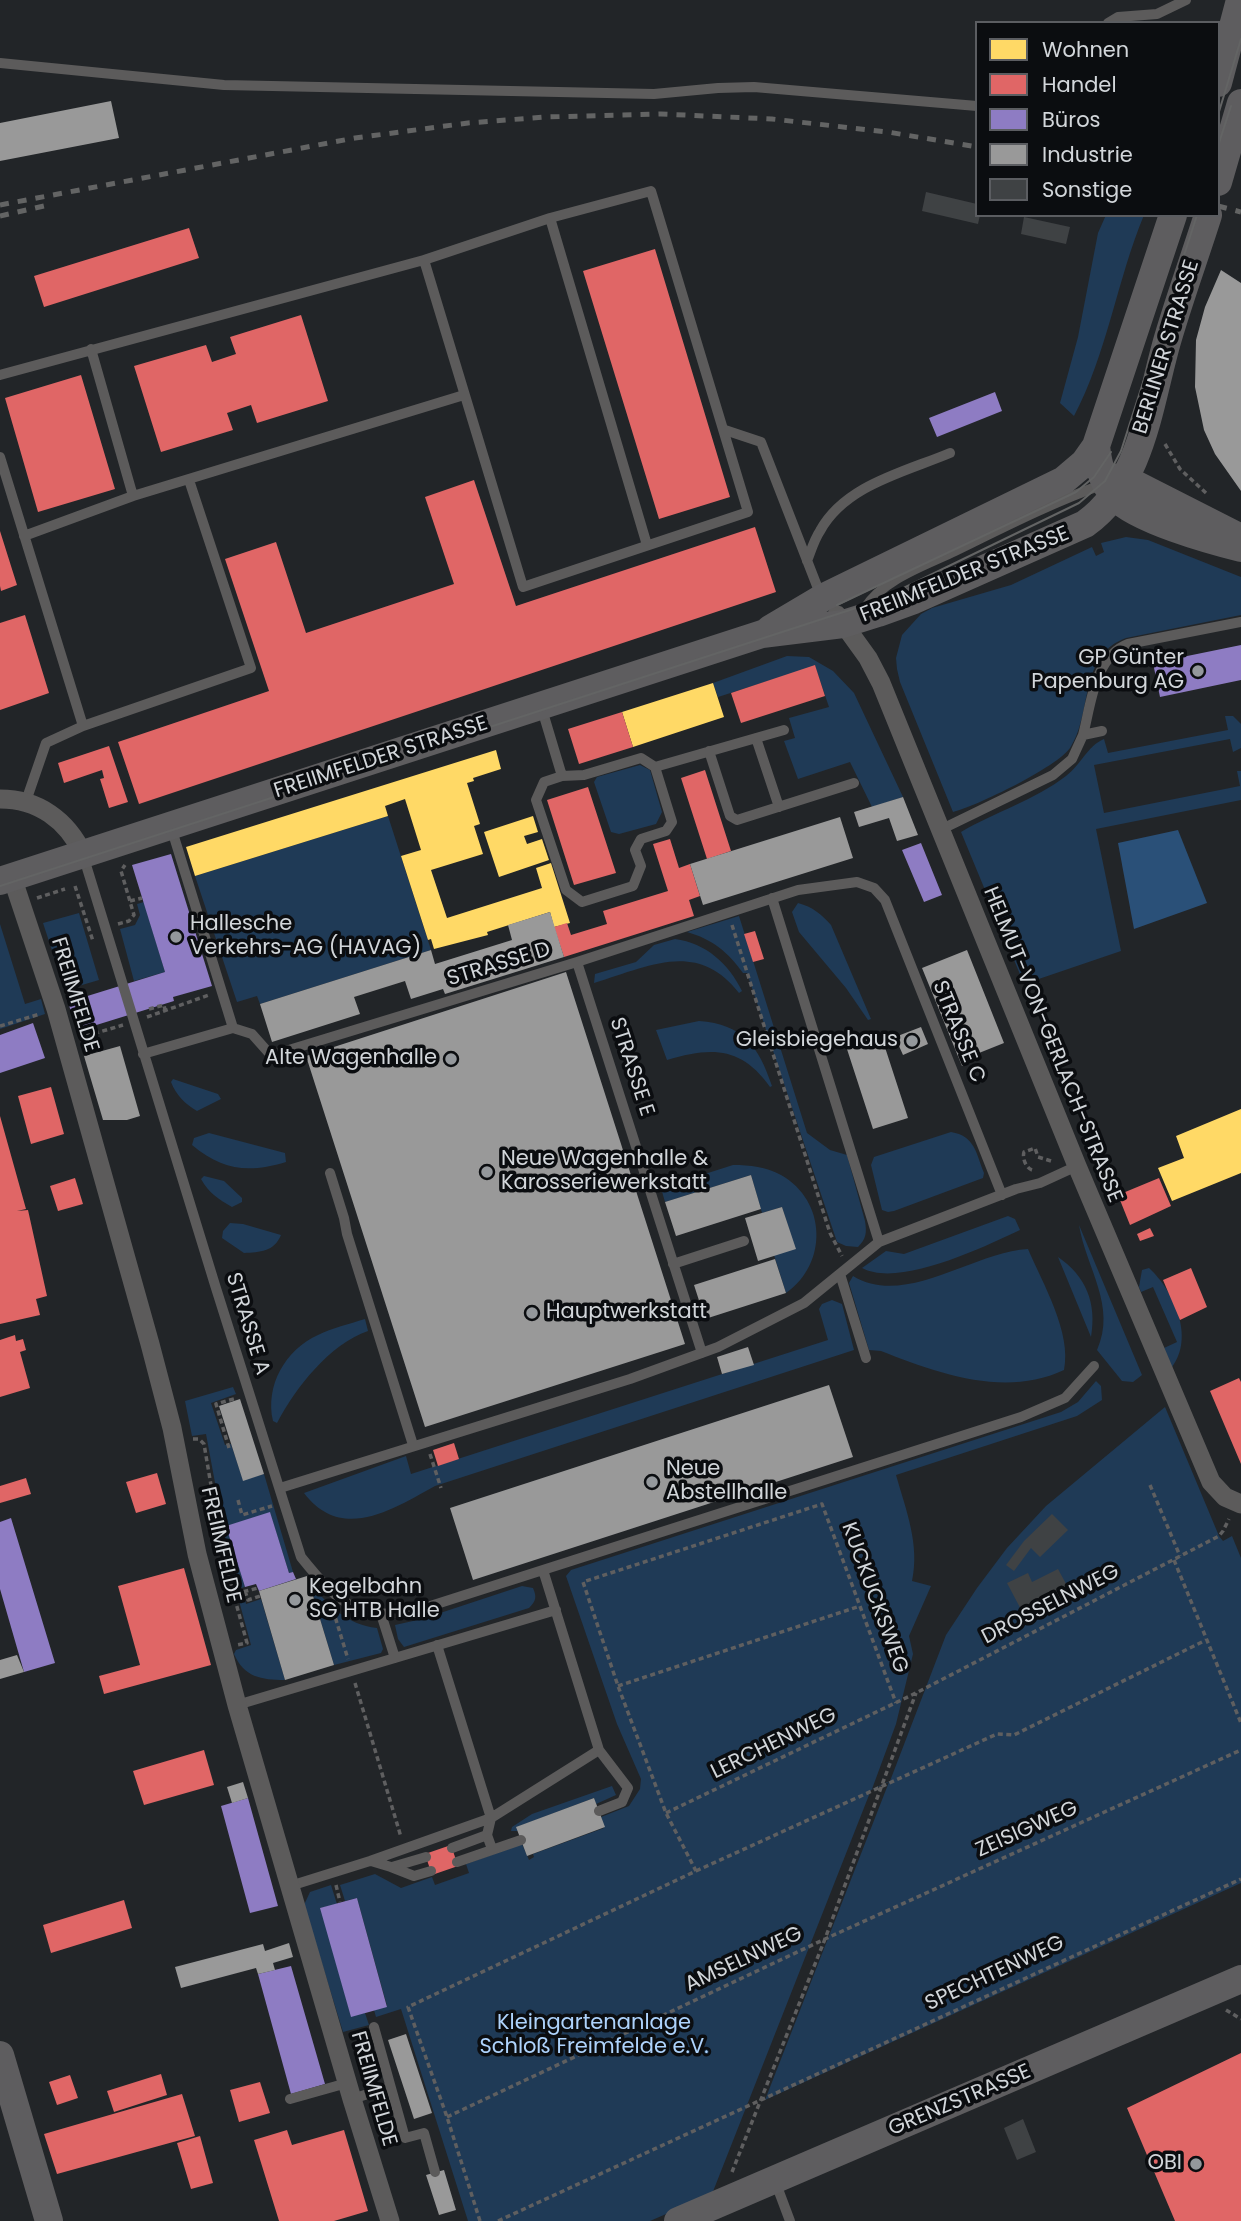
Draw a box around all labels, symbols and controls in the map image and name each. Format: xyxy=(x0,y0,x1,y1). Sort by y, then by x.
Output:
legend xyxy=(975,21,1220,217)
text: Wohnen xyxy=(1042,35,1129,64)
text: Handel xyxy=(1042,70,1117,99)
text: Büros xyxy=(1042,105,1101,134)
text: Industrie xyxy=(1042,140,1133,169)
text: Sonstige xyxy=(1042,175,1132,204)
street label: BERLINER STRASSE xyxy=(1129,257,1205,437)
street label: FREIIMFELDER STRASSE xyxy=(857,522,1073,628)
place label: GP Günter Papenburg AG xyxy=(1031,646,1184,696)
marker: GP Günter Papenburg AG xyxy=(1190,663,1206,679)
street label: FREIIMFELDER STRASSE xyxy=(271,712,491,804)
street label: HELMUT-VON-GERLACH-STRASSE xyxy=(977,884,1127,1206)
place label: Hallesche Verkehrs-AG (HAVAG) xyxy=(190,912,421,962)
marker: Hallesche Verkehrs-AG (HAVAG) xyxy=(168,929,184,945)
street label: FREIIMFELDE xyxy=(45,935,103,1055)
street label: STRASSE D xyxy=(444,937,554,993)
street label: STRASSE C xyxy=(926,977,990,1087)
street label: STRASSE E xyxy=(603,1014,659,1120)
place label: Gleisbiegehaus xyxy=(736,1028,898,1054)
marker: Gleisbiegehaus xyxy=(904,1033,920,1049)
place label: Alte Wagenhalle xyxy=(265,1046,437,1072)
marker: Alte Wagenhalle xyxy=(443,1051,459,1067)
place label: Neue Wagenhalle & Karosseriewerkstatt xyxy=(501,1147,708,1197)
marker: Neue Wagenhalle & Karosseriewerkstatt xyxy=(479,1164,495,1180)
street label: STRASSE A xyxy=(219,1270,275,1378)
place label: Hauptwerkstatt xyxy=(546,1300,707,1326)
marker: Hauptwerkstatt xyxy=(524,1305,540,1321)
place label: Neue Abstellhalle xyxy=(666,1457,787,1507)
marker: Neue Abstellhalle xyxy=(644,1474,660,1490)
street label: FREIIMFELDE xyxy=(194,1484,246,1606)
street label: KUCKUCKSWEG xyxy=(835,1519,913,1677)
street label: DROSSELNWEG xyxy=(978,1559,1124,1651)
place label: Kegelbahn SG HTB Halle xyxy=(309,1575,440,1625)
marker: Kegelbahn SG HTB Halle xyxy=(287,1592,303,1608)
street label: LERCHENWEG xyxy=(707,1703,841,1785)
street label: ZEISIGWEG xyxy=(972,1796,1082,1864)
street label: AMSELNWEG xyxy=(681,1922,807,1998)
street label: SPECHTENWEG xyxy=(921,1931,1069,2017)
park label: Kleingartenanlage Schloß Freimfelde e.V. xyxy=(479,2011,709,2061)
street label: FREIIMFELDE xyxy=(345,2029,401,2149)
street label: GRENZSTRASSE xyxy=(885,2060,1035,2142)
place label: OBI xyxy=(1147,2151,1182,2177)
marker: OBI xyxy=(1188,2156,1204,2172)

